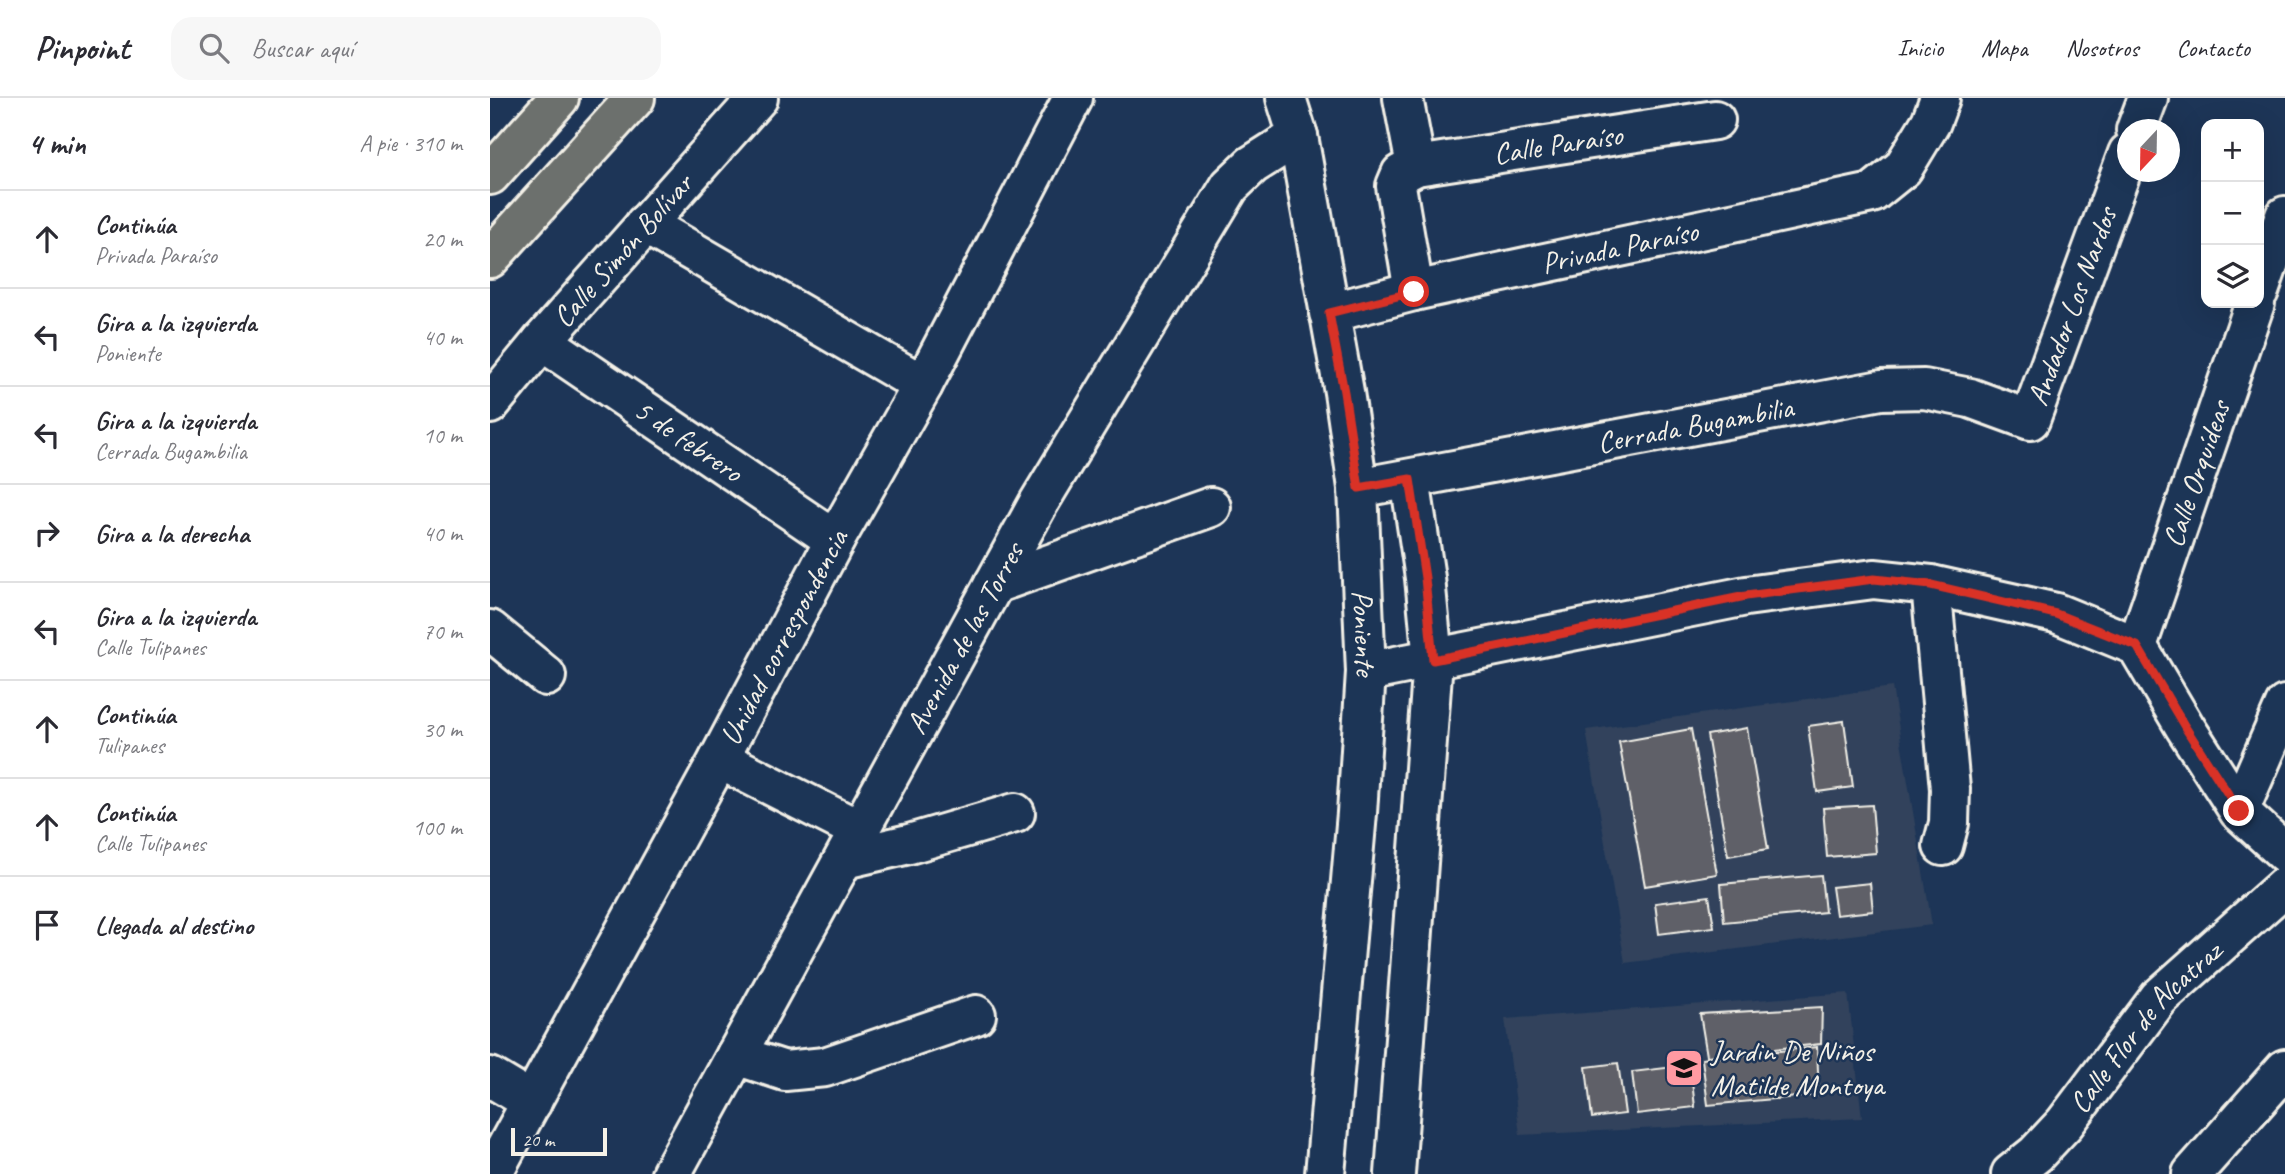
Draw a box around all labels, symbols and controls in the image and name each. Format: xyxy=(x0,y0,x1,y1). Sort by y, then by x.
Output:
search box xyxy=(171,17,661,80)
text: Pinpoint xyxy=(35,27,129,69)
icon: search xyxy=(195,29,233,67)
text: Buscar aquí xyxy=(251,32,353,65)
text: Inicio xyxy=(1897,33,1943,63)
text: Mapa xyxy=(1981,33,2028,63)
text: Nosotros xyxy=(2066,33,2138,63)
text: Contacto xyxy=(2176,33,2250,63)
street label: Calle Paraíso xyxy=(1491,115,1626,173)
north arrow xyxy=(2117,119,2180,182)
map controls xyxy=(2201,119,2264,308)
button: + xyxy=(2201,119,2264,182)
text: 4 min xyxy=(28,125,85,163)
text: A pie · 310 m xyxy=(359,129,462,158)
street label: Calle Simón Bolívar xyxy=(544,164,702,335)
button: − xyxy=(2201,182,2264,245)
street label: Andador Los Nardos xyxy=(2018,199,2126,411)
text: Continúa xyxy=(95,208,176,241)
street label: Privada Paraíso xyxy=(1538,212,1703,282)
icon: ahead xyxy=(28,220,66,258)
text: 20 m xyxy=(423,225,462,254)
text: Privada Paraíso xyxy=(95,241,217,270)
button: layers xyxy=(2201,245,2264,308)
route start xyxy=(1398,276,1429,307)
text: Gira a la izquierda xyxy=(95,306,256,339)
icon: left xyxy=(28,318,66,356)
text: 40 m xyxy=(423,323,462,352)
text: Poniente xyxy=(95,339,161,368)
street label: Cerrada Bugambilia xyxy=(1594,388,1798,462)
street label: 5 de febrero xyxy=(627,390,751,492)
street label: Calle Orquídeas xyxy=(2154,393,2240,552)
text: Gira a la izquierda xyxy=(95,404,256,437)
icon: left xyxy=(28,416,66,454)
text: 10 m xyxy=(423,421,462,450)
text: Cerrada Bugambilia xyxy=(95,437,247,466)
icon: right xyxy=(28,514,66,552)
text: Gira a la derecha xyxy=(95,517,249,550)
text: 40 m xyxy=(423,519,462,548)
street label: Unidad correspondencia xyxy=(711,521,857,751)
street label: Avenida de las Torres xyxy=(897,534,1033,740)
street label: Poniente xyxy=(1343,589,1385,679)
text: Gira a la izquierda xyxy=(95,600,256,633)
icon: left xyxy=(28,612,66,650)
text: 70 m xyxy=(423,617,462,646)
text: Calle Tulipanes xyxy=(95,633,206,662)
text: Continúa xyxy=(95,698,176,731)
icon: ahead xyxy=(28,710,66,748)
text: 30 m xyxy=(423,715,462,744)
text: Tulipanes xyxy=(95,731,164,760)
route end xyxy=(2223,795,2254,826)
text: Continúa xyxy=(95,796,176,829)
icon: ahead xyxy=(28,808,66,846)
text: 100 m xyxy=(413,813,462,842)
text: Calle Tulipanes xyxy=(95,829,206,858)
icon: arrive xyxy=(28,906,66,944)
text: Llegada al destino xyxy=(95,909,253,942)
street label: Calle Flor de Alcatraz xyxy=(2060,930,2232,1121)
place label: Jardin De Niños Matilde Montoya xyxy=(1709,1032,1887,1104)
school or university icon: Jardin De Niños Matilde Montoya xyxy=(1663,1047,1705,1089)
scale bar xyxy=(511,1125,607,1157)
text: 20 m xyxy=(522,1128,554,1152)

